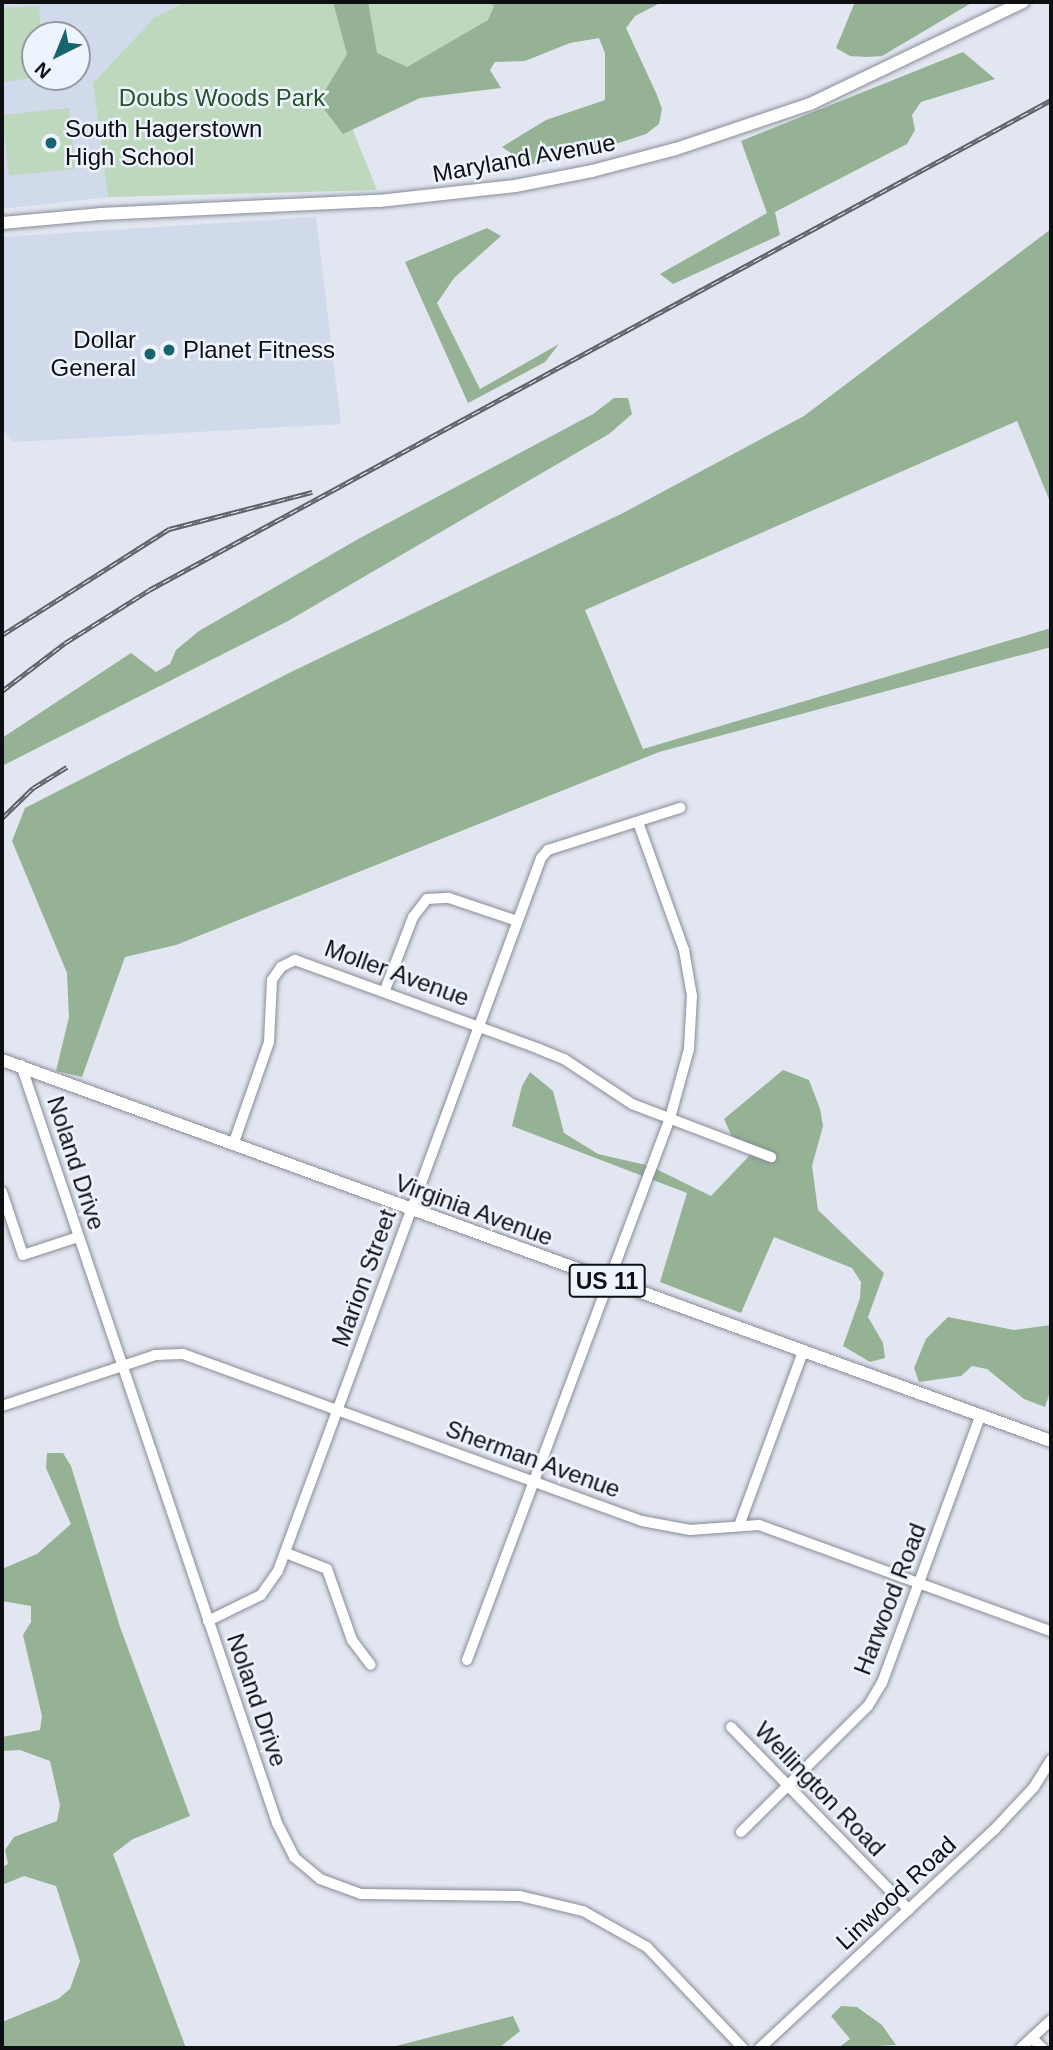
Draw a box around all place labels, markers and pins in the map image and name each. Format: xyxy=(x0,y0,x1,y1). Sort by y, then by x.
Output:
place label: South Hagerstown High School xyxy=(65,115,262,171)
marker: South Hagerstown High School xyxy=(43,135,59,151)
place label: Dollar General xyxy=(51,326,136,382)
place label: Planet Fitness xyxy=(183,336,335,364)
marker: Planet Fitness xyxy=(161,342,177,358)
marker: Dollar General xyxy=(142,346,158,362)

